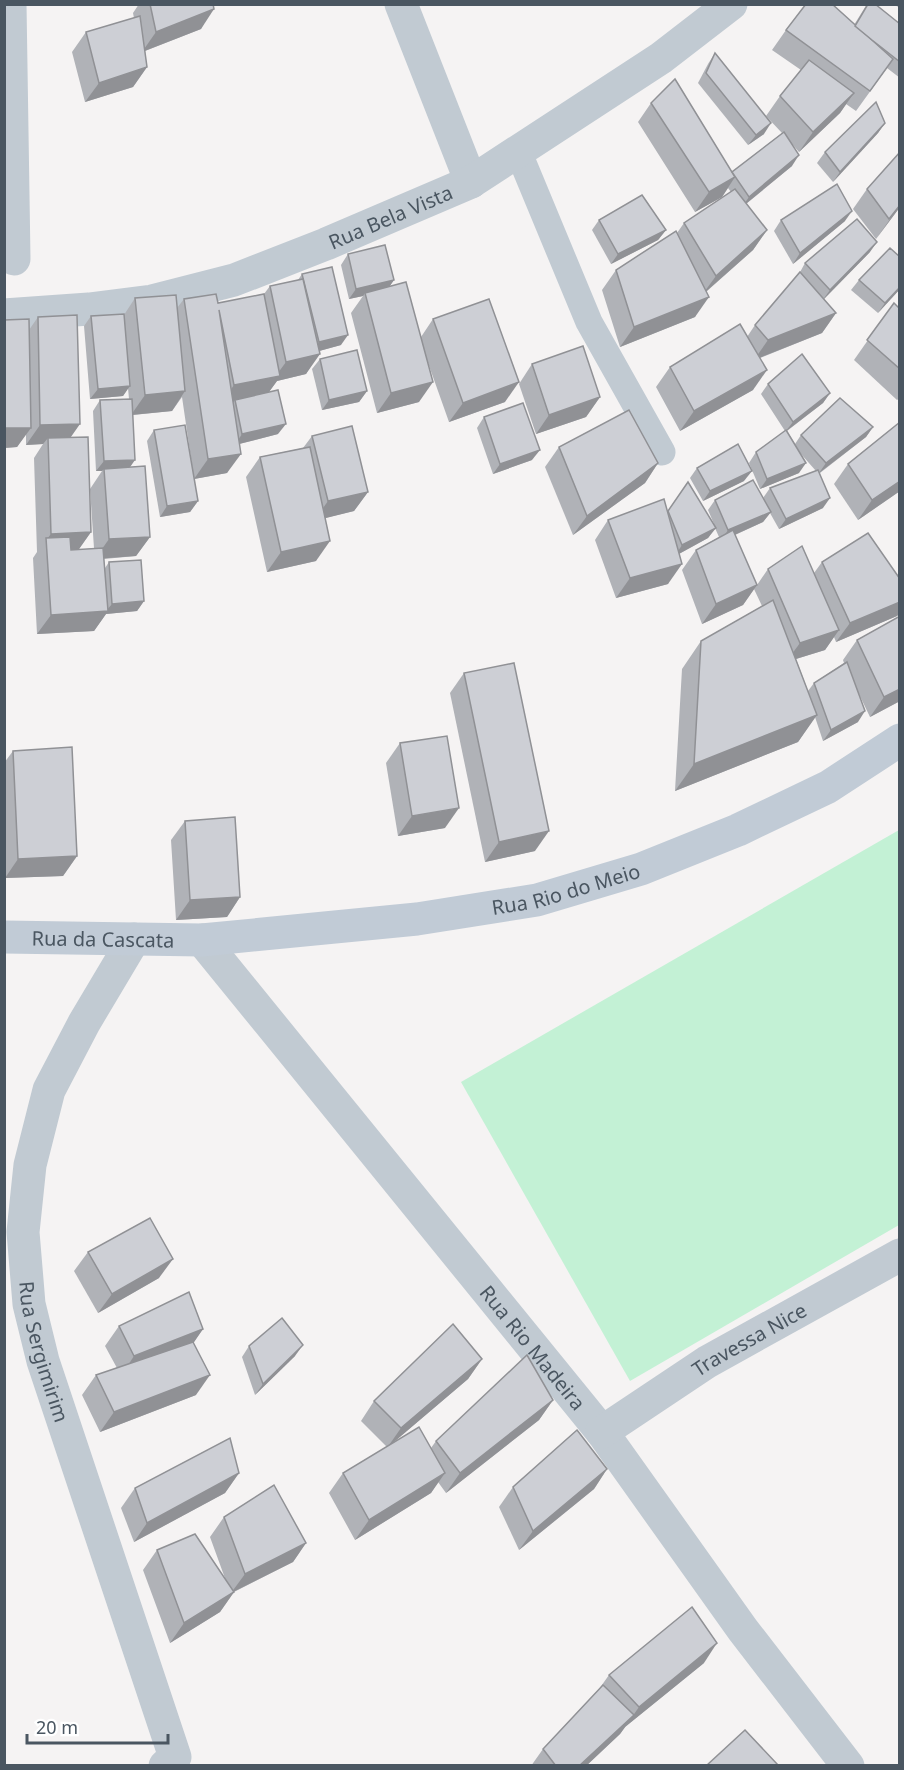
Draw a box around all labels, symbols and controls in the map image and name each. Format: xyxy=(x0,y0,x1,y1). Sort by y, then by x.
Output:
street label: Rua Bela Vista xyxy=(324,178,456,255)
street label: Rua Rio do Meio xyxy=(490,857,643,920)
street label: Rua da Cascata xyxy=(31,924,175,953)
street label: Rua Rio Madeira xyxy=(474,1279,592,1415)
street label: Rua Sergimirim xyxy=(14,1280,76,1426)
street label: Travessa Nice xyxy=(686,1296,811,1382)
scale bar xyxy=(27,1707,168,1745)
text: 20 m xyxy=(36,1715,78,1739)

